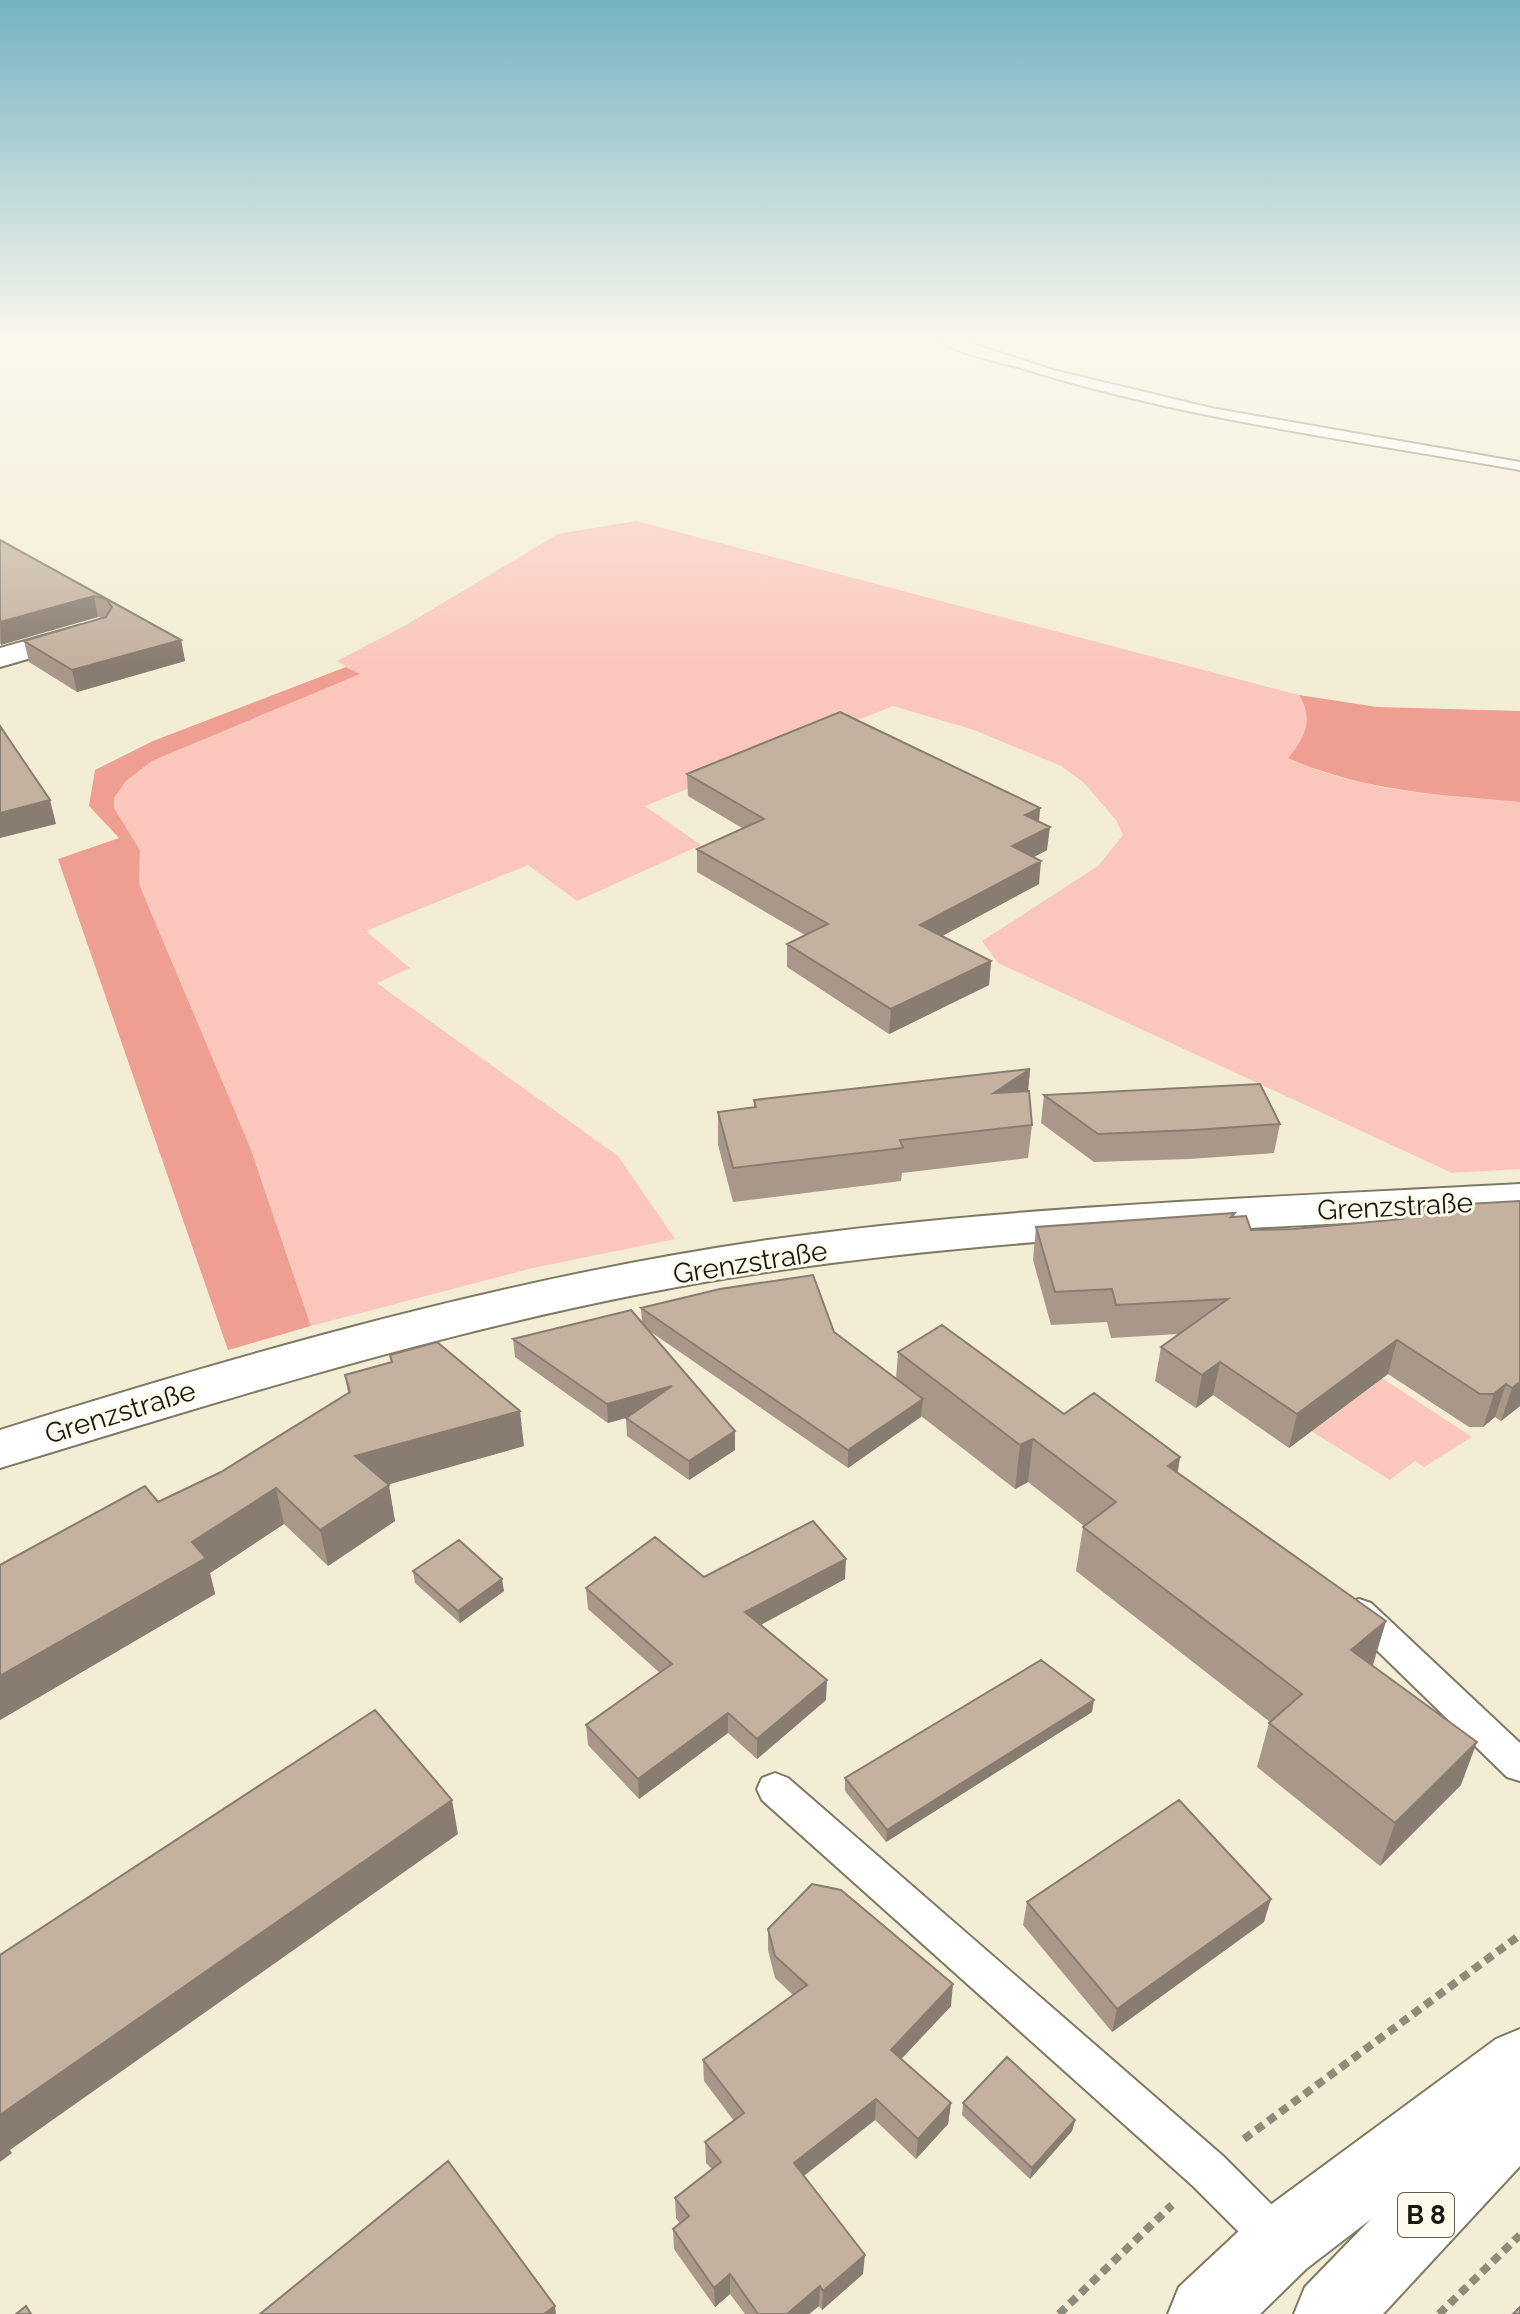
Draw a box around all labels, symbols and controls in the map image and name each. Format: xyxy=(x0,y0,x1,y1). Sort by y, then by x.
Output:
street label: Grenzstraße xyxy=(1316,1186,1474,1227)
street label: Grenzstraße xyxy=(671,1234,830,1291)
street label: Grenzstraße xyxy=(41,1374,199,1451)
road number: B 8 xyxy=(1398,2193,1454,2237)

